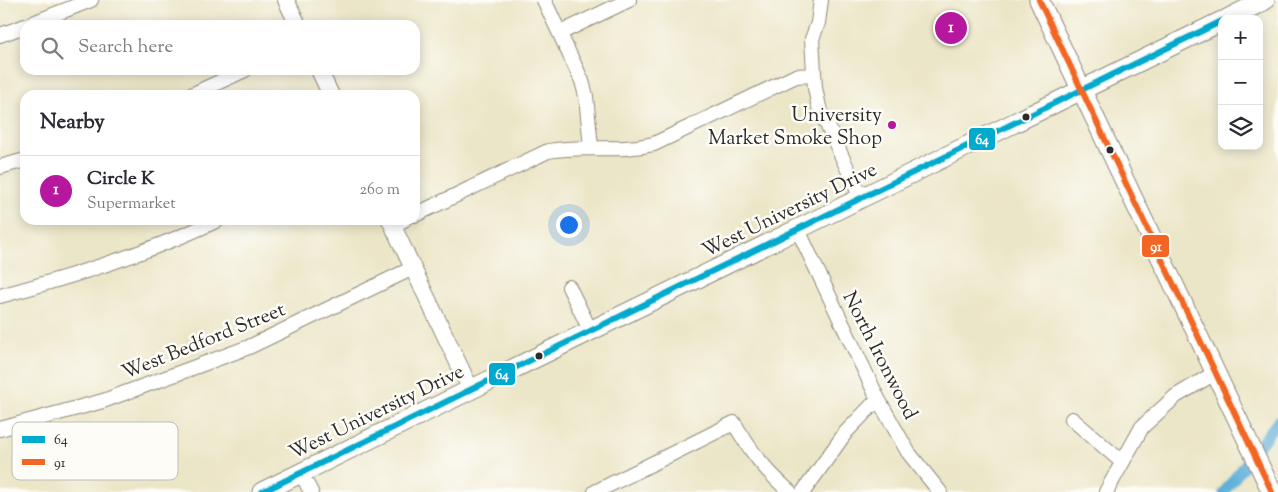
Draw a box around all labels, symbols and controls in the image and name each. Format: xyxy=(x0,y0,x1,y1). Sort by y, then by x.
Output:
pin: 1 xyxy=(935,9,967,47)
map controls xyxy=(1218,15,1263,150)
button: + xyxy=(1218,15,1263,60)
search box xyxy=(20,20,420,75)
icon: search xyxy=(38,34,66,62)
text: Search here xyxy=(78,34,173,61)
button: − xyxy=(1218,60,1263,105)
place label: University Market Smoke Shop xyxy=(708,102,882,154)
button: layers xyxy=(1218,105,1263,150)
text: Nearby xyxy=(40,108,105,138)
unlabelled marker xyxy=(1021,112,1031,122)
marker: University Market Smoke Shop xyxy=(886,119,898,131)
line badge: 64 xyxy=(968,127,996,151)
text: 64 xyxy=(975,131,989,151)
unlabelled marker xyxy=(1105,145,1115,155)
street label: West University Drive xyxy=(698,156,883,266)
text: Circle K xyxy=(87,166,155,193)
text: 1 xyxy=(53,179,59,202)
text: 260 m xyxy=(359,179,400,202)
text: Supermarket xyxy=(87,193,176,216)
your location xyxy=(556,212,582,238)
line badge: 91 xyxy=(1141,234,1170,258)
text: 91 xyxy=(1150,238,1162,258)
street label: North Ironwood xyxy=(834,287,924,425)
street label: West Bedford Street xyxy=(118,296,290,388)
unlabelled marker xyxy=(534,351,544,361)
street label: West University Drive xyxy=(285,358,470,468)
line badge: 64 xyxy=(488,362,516,386)
text: 64 xyxy=(495,366,509,386)
legend xyxy=(12,422,178,480)
text: 64 xyxy=(54,431,68,451)
text: 91 xyxy=(54,454,66,474)

